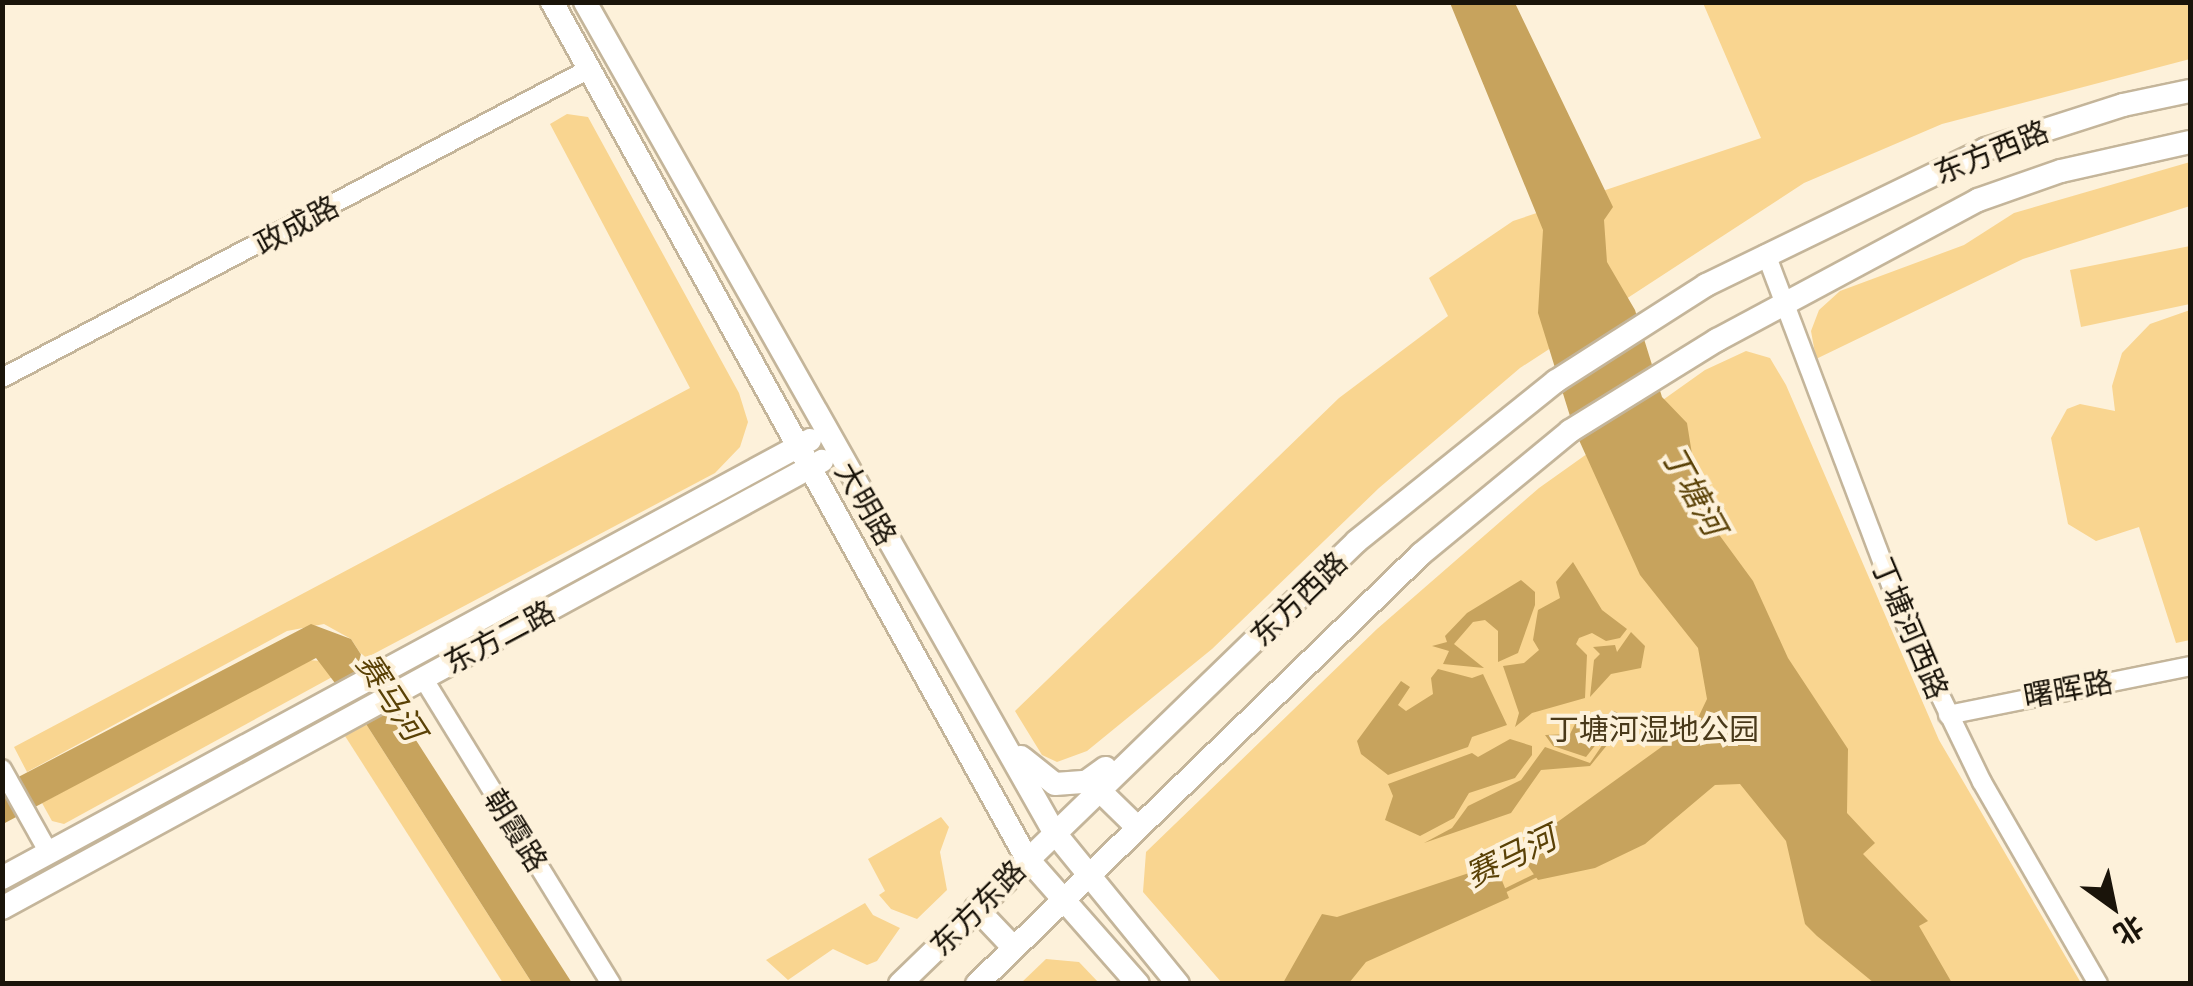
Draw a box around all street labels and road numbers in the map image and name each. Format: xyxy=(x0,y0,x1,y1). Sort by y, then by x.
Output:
street label: 东方西路 xyxy=(1929,112,2053,190)
street label: 政成路 xyxy=(248,187,344,261)
street label: 大明路 xyxy=(829,455,905,551)
street label: 东方西路 xyxy=(1242,543,1354,653)
street label: 丁塘河西路 xyxy=(1865,552,1957,704)
street label: 东方二路 xyxy=(438,592,560,680)
street label: 曙晖路 xyxy=(2021,662,2115,714)
street label: 朝霞路 xyxy=(478,782,556,878)
street label: 东方东路 xyxy=(922,852,1032,962)

